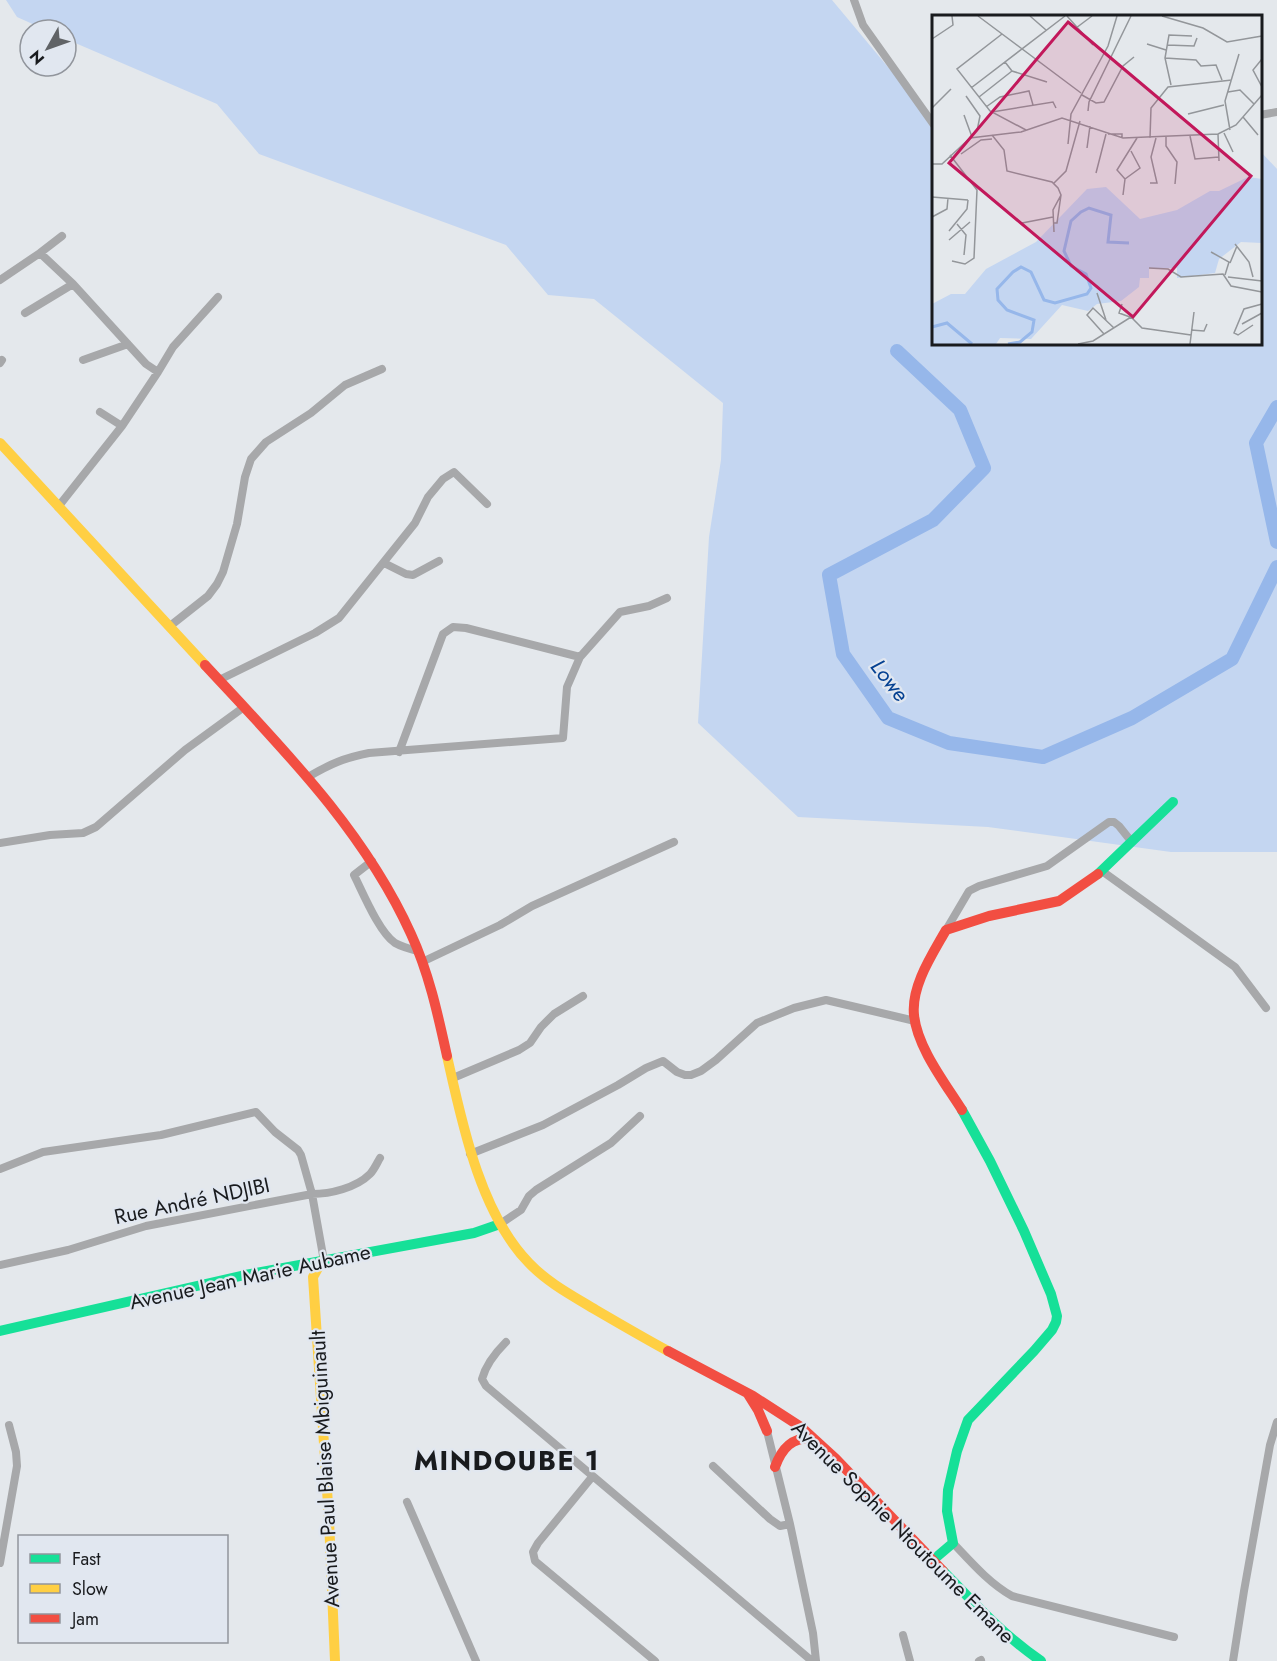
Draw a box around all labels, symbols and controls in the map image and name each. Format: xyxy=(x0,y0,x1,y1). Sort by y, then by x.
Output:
inset map xyxy=(932,15,1262,345)
north arrow xyxy=(18,18,78,78)
text: N xyxy=(24,45,50,70)
water label: Lowe xyxy=(863,652,917,708)
street label: Rue André NDJIBI xyxy=(111,1170,273,1232)
street label: Avenue Jean Marie Aubame xyxy=(127,1237,373,1317)
street label: Avenue Paul Blaise Mbiguinault xyxy=(303,1330,347,1608)
street label: Avenue Sophie Ntoutoume Emane xyxy=(785,1414,1022,1651)
district label: MINDOUBE 1 xyxy=(414,1441,600,1480)
legend xyxy=(18,1535,228,1643)
text: Fast xyxy=(72,1546,101,1572)
text: Slow xyxy=(72,1576,109,1602)
text: Jam xyxy=(70,1606,99,1632)

